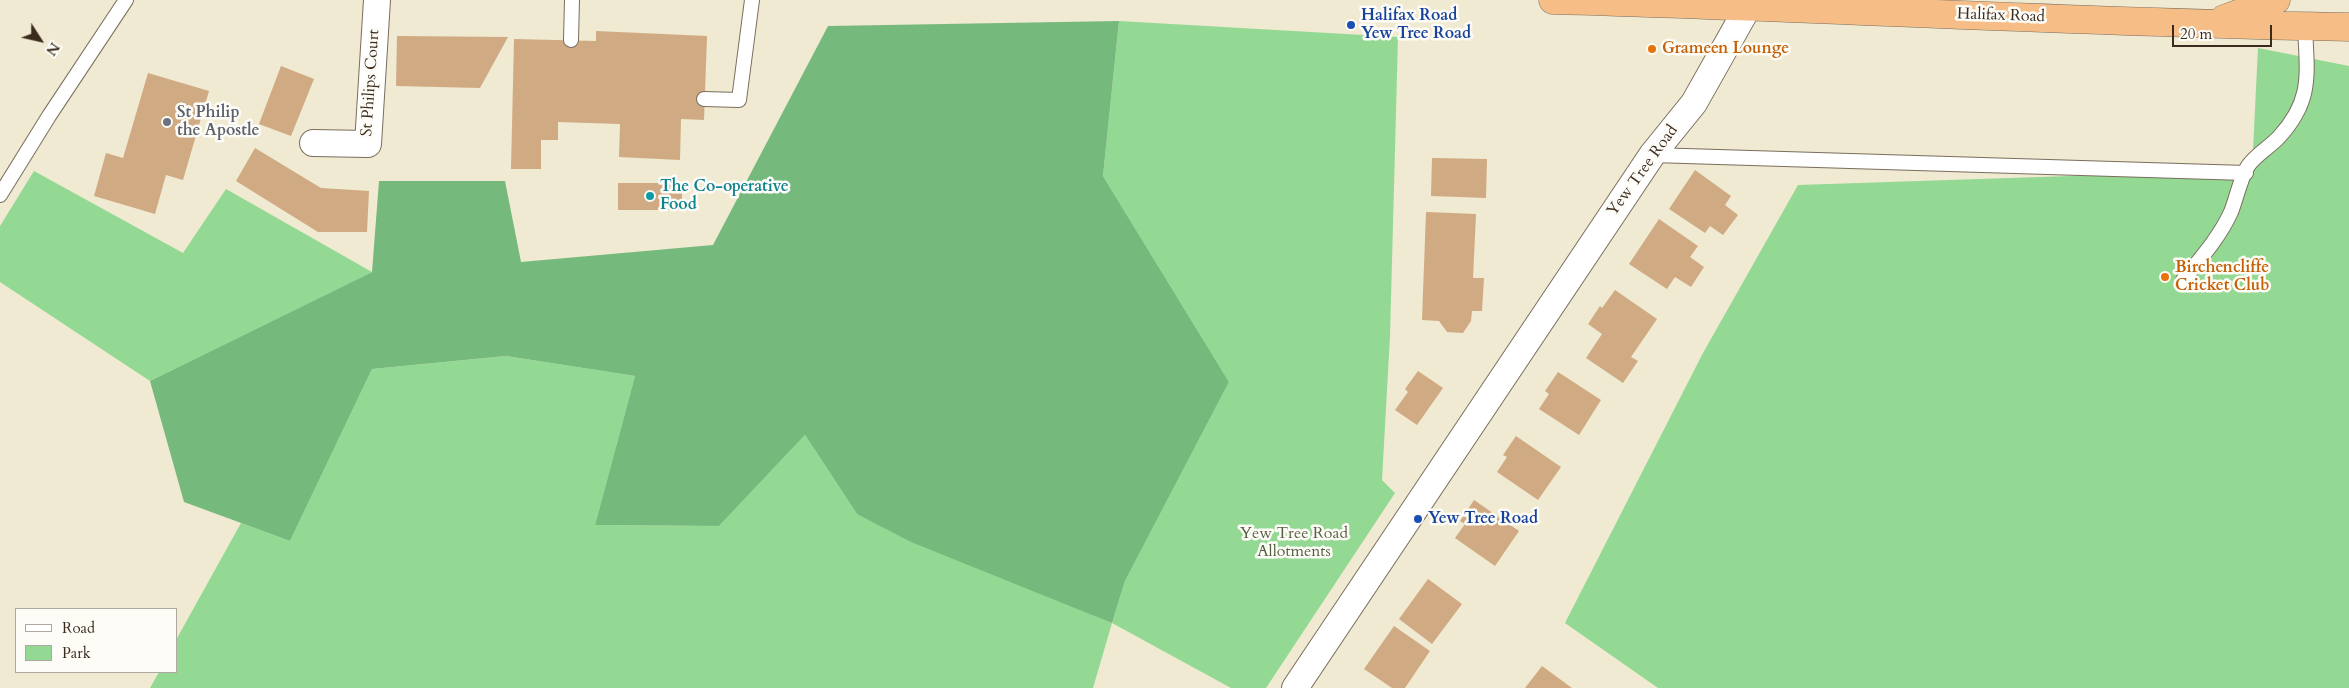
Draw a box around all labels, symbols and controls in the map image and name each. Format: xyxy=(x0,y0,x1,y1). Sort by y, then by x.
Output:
street label: Halifax Road xyxy=(1957,5,2045,27)
place label: Halifax Road Yew Tree Road xyxy=(1361,6,1471,44)
north arrow xyxy=(15,15,65,65)
scale bar xyxy=(2174,15,2274,47)
marker: Halifax Road Yew Tree Road xyxy=(1345,19,1357,31)
text: 20 m xyxy=(2180,24,2212,44)
street label: St Philips Court xyxy=(358,29,384,137)
text: N xyxy=(41,38,64,59)
place label: Grameen Lounge xyxy=(1662,39,1789,59)
marker: Grameen Lounge xyxy=(1646,43,1658,55)
place label: St Philip the Apostle xyxy=(177,103,259,141)
marker: St Philip the Apostle xyxy=(161,116,173,128)
street label: Yew Tree Road xyxy=(1604,122,1682,220)
place label: The Co-operative Food xyxy=(660,177,789,215)
marker: The Co-operative Food xyxy=(644,190,656,202)
place label: Birchencliffe Cricket Club xyxy=(2175,258,2269,296)
marker: Birchencliffe Cricket Club xyxy=(2159,271,2171,283)
place label: Yew Tree Road xyxy=(1428,509,1538,529)
marker: Yew Tree Road xyxy=(1412,513,1424,525)
park label: Yew Tree Road Allotments xyxy=(1240,524,1348,562)
legend xyxy=(15,608,178,673)
text: Road xyxy=(62,618,95,638)
text: Park xyxy=(62,643,91,663)

